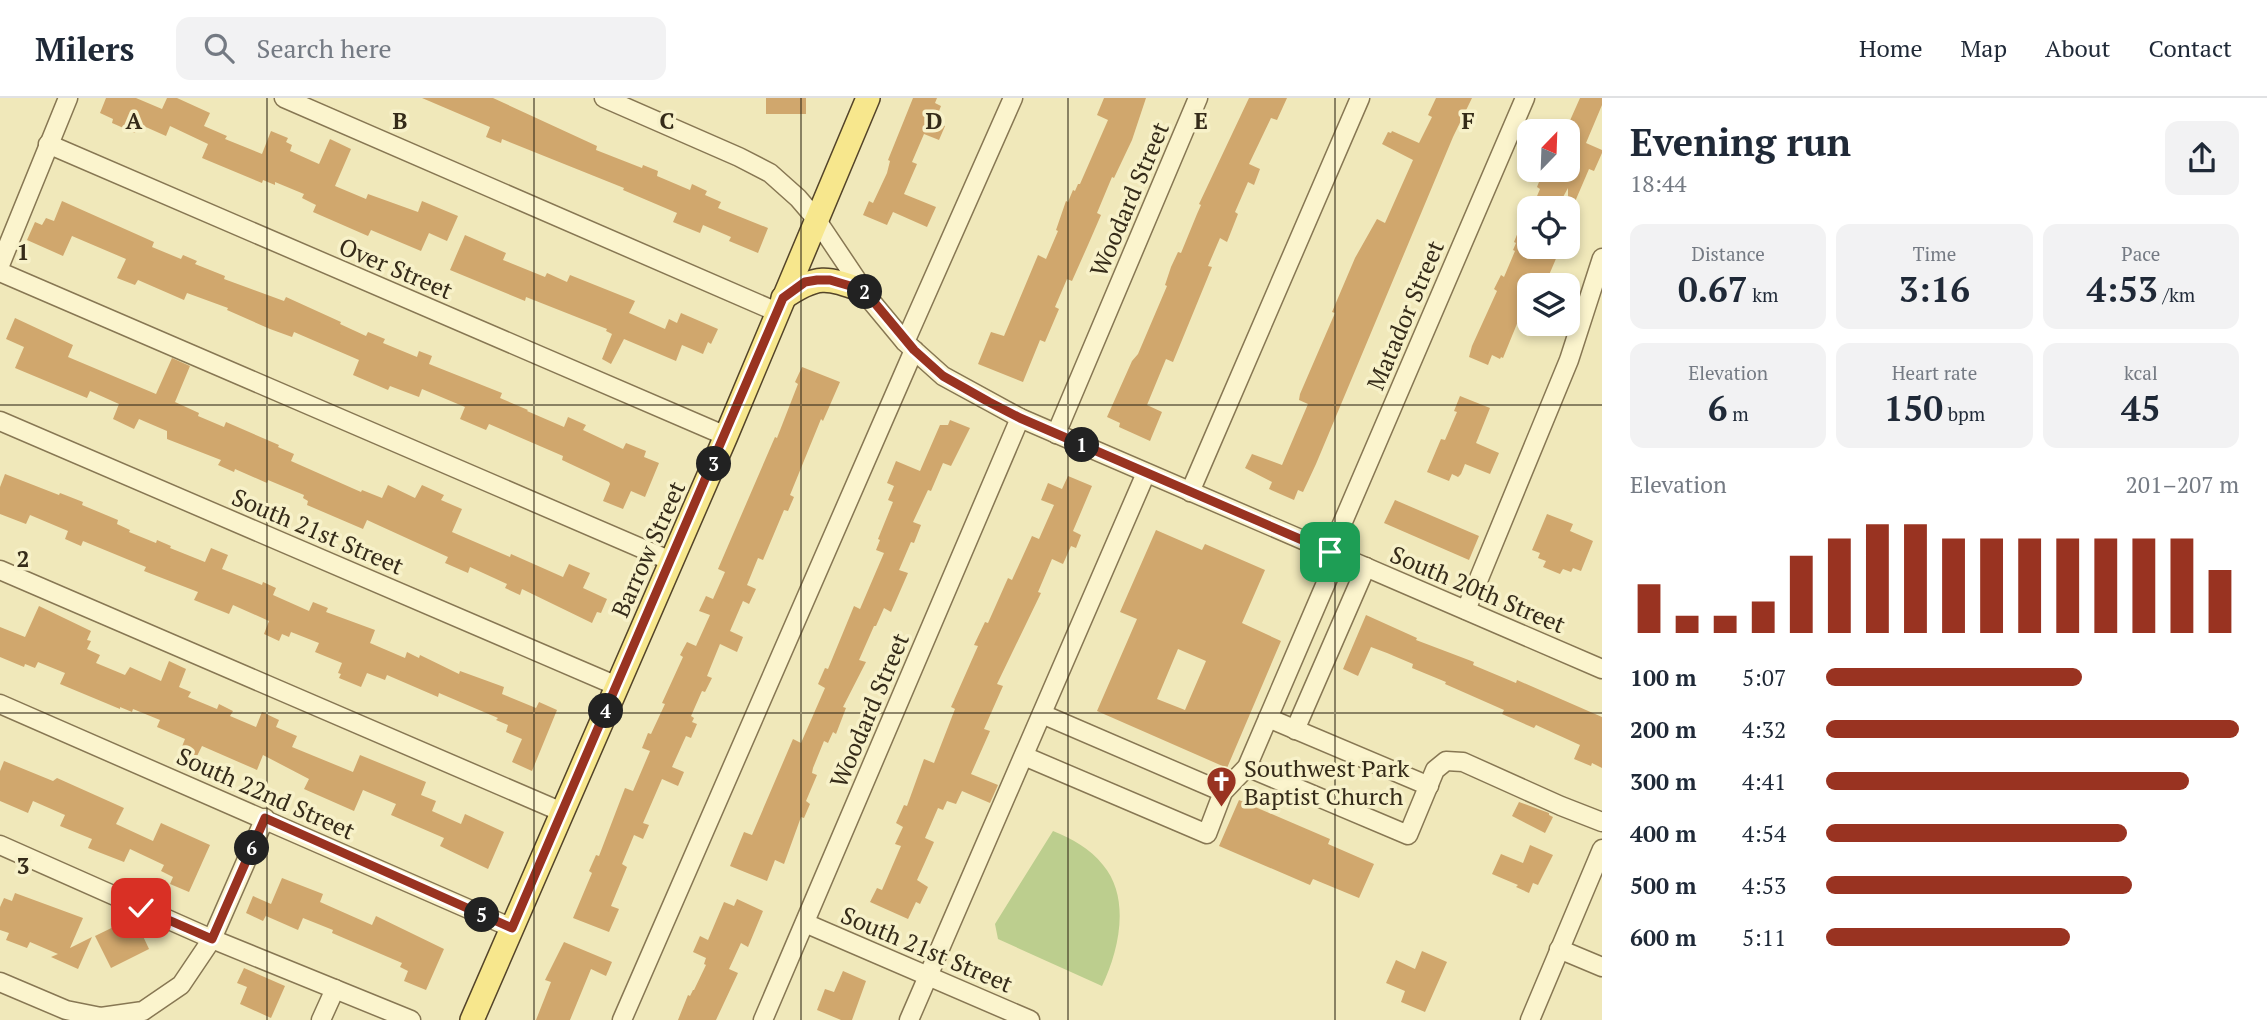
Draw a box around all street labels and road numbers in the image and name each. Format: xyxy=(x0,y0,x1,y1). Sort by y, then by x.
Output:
street label: Woodard Street xyxy=(1082,117,1176,281)
street label: Over Street xyxy=(334,230,458,306)
street label: Matador Street xyxy=(1359,235,1451,395)
street label: Barrow Street xyxy=(604,476,692,622)
street label: South 21st Street xyxy=(227,480,409,582)
street label: South 20th Street xyxy=(1386,538,1570,640)
street label: Woodard Street xyxy=(822,628,916,792)
street label: South 22nd Street xyxy=(172,739,360,847)
street label: South 21st Street xyxy=(836,898,1018,1000)

